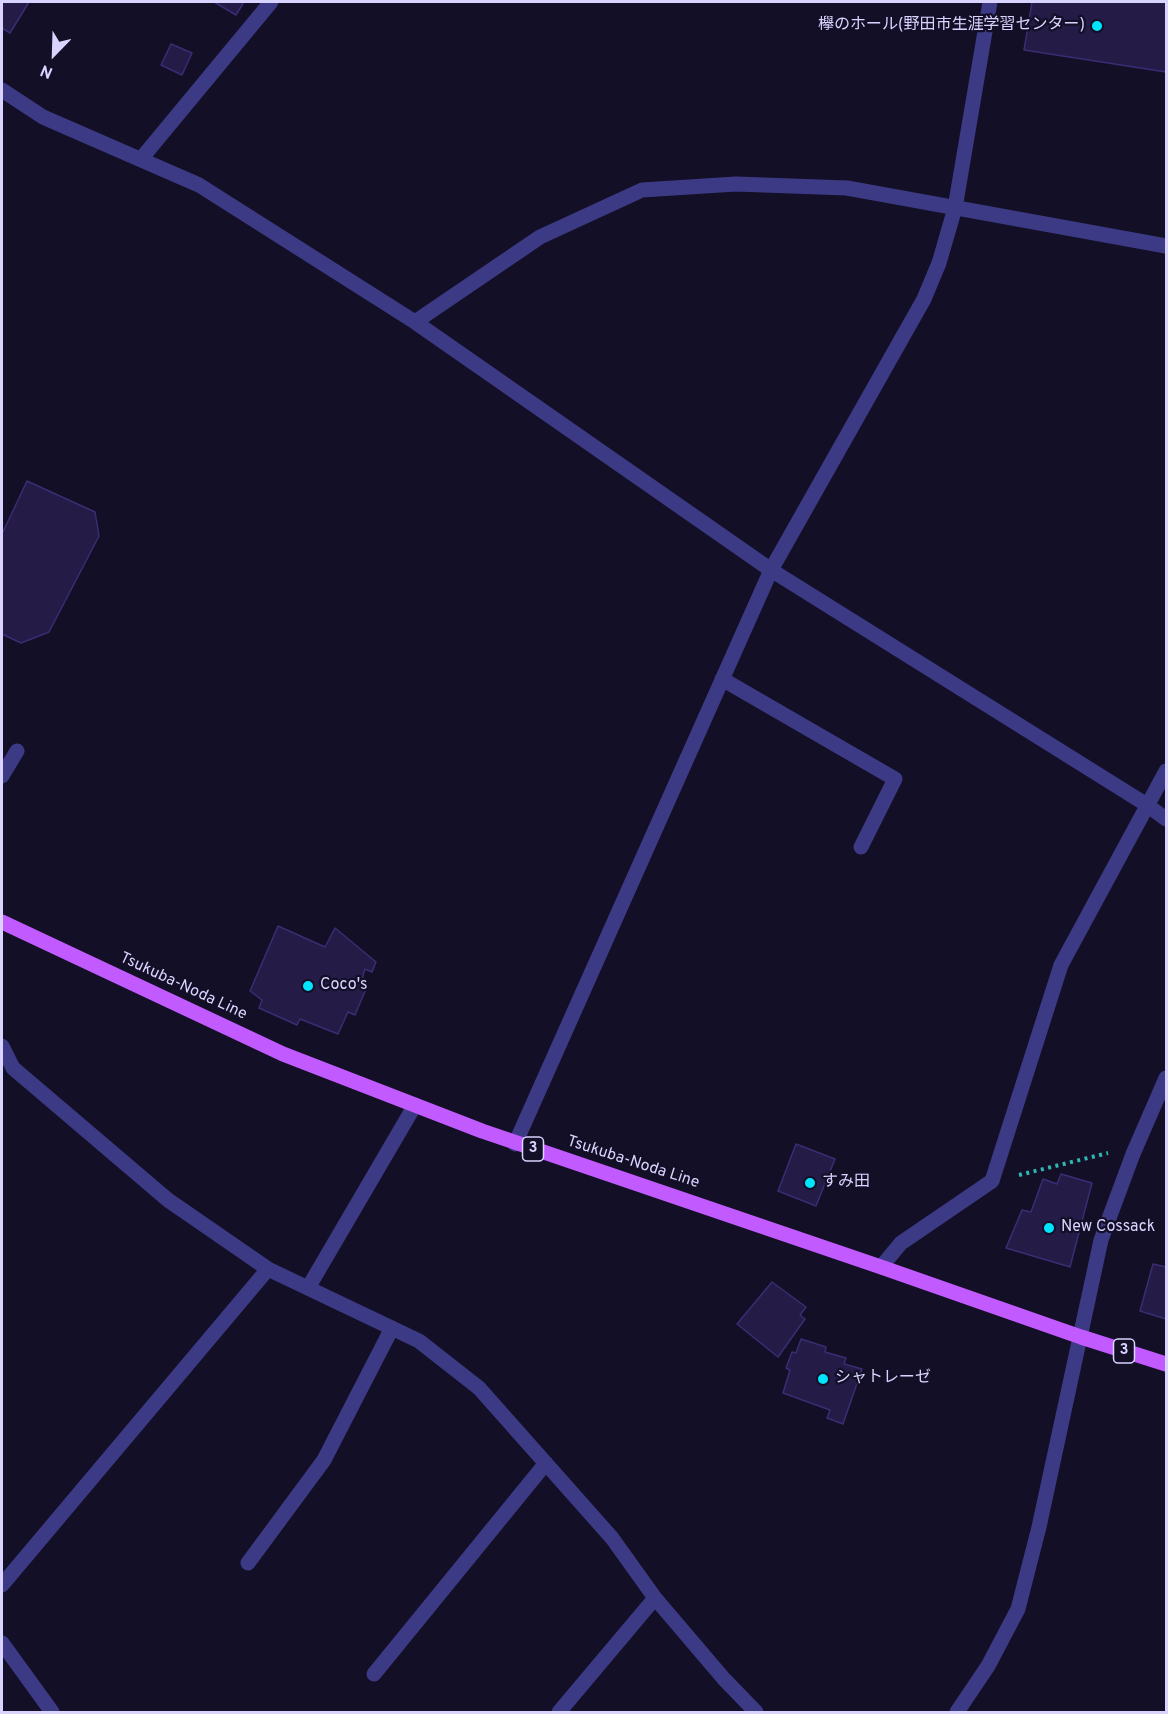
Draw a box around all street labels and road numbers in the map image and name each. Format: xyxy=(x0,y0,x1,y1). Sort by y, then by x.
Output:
street label: Tsukuba-Noda Line xyxy=(116,949,250,1025)
street label: Tsukuba-Noda Line xyxy=(564,1133,702,1193)
road number: 3 xyxy=(522,1137,544,1161)
road number: 3 xyxy=(1114,1339,1134,1363)

